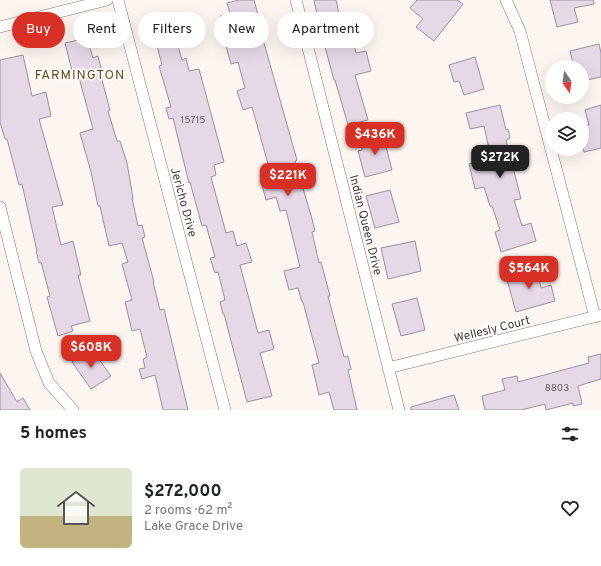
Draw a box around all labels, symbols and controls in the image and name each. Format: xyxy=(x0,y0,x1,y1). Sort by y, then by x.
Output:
chip: Buy xyxy=(12,12,65,48)
chip: Rent xyxy=(73,12,130,48)
chip: Filters xyxy=(138,12,206,48)
chip: New xyxy=(214,12,269,48)
chip: Apartment xyxy=(277,12,374,48)
north arrow xyxy=(545,60,589,104)
map controls xyxy=(545,60,589,156)
district label: FARMINGTON xyxy=(35,68,125,84)
button: layers xyxy=(545,112,589,156)
house number: 15715 xyxy=(180,114,206,127)
pin: $436K xyxy=(347,122,403,156)
text: $436K xyxy=(354,127,396,143)
pin: $272K xyxy=(472,145,528,179)
text: $272K xyxy=(480,150,520,166)
pin: $221K xyxy=(260,163,316,197)
street label: Jericho Drive xyxy=(166,166,200,239)
text: $221K xyxy=(269,168,307,184)
street label: Indian Queen Drive xyxy=(345,173,385,277)
pin: $564K xyxy=(501,256,557,290)
text: $564K xyxy=(508,261,550,277)
street label: Wellesly Court xyxy=(453,313,532,347)
pin: $608K xyxy=(63,335,119,369)
text: $608K xyxy=(70,340,112,356)
house number: 8803 xyxy=(545,382,569,395)
text: 5 homes xyxy=(20,423,87,445)
icon: filters xyxy=(559,423,581,445)
text: $272,000 xyxy=(144,481,222,503)
icon: home xyxy=(52,484,100,532)
icon: heart xyxy=(559,497,581,519)
text: 2 rooms · 62 m² xyxy=(144,503,232,519)
text: Lake Grace Drive xyxy=(144,519,243,535)

